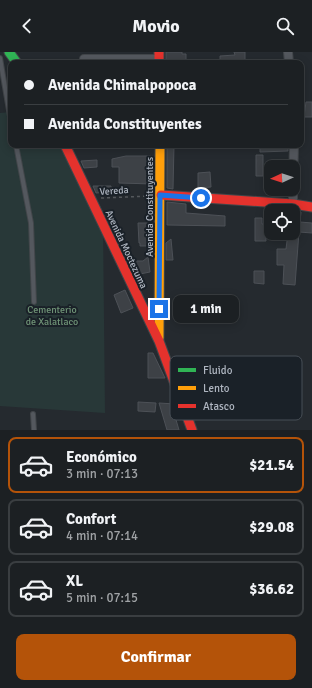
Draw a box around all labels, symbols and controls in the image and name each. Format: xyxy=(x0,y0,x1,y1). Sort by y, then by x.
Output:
icon: back xyxy=(16,15,38,37)
text: Movio xyxy=(132,15,180,37)
icon: search xyxy=(274,15,296,37)
text: Avenida Chimalpopoca xyxy=(48,76,196,94)
text: Avenida Constituyentes xyxy=(48,115,202,133)
street label: Avenida Constituyentes xyxy=(144,156,156,257)
north arrow xyxy=(264,160,300,196)
map controls xyxy=(264,160,300,240)
street label: Vereda xyxy=(99,184,129,198)
route start xyxy=(192,189,210,207)
button: locate xyxy=(264,204,300,240)
street label: Avenida Moctezuma xyxy=(103,208,150,291)
callout: 1 min xyxy=(173,295,239,323)
route end xyxy=(150,300,168,318)
text: 1 min xyxy=(190,301,222,317)
park label: Cementerio de Xalatlaco xyxy=(26,304,78,328)
legend xyxy=(170,356,302,420)
text: Fluido xyxy=(203,364,233,377)
text: Lento xyxy=(203,382,230,395)
text: Atasco xyxy=(203,400,235,413)
icon: car xyxy=(18,447,54,483)
text: Económico xyxy=(66,448,137,466)
text: $21.54 xyxy=(249,456,294,474)
text: 3 min · 07:13 xyxy=(66,466,138,482)
icon: car xyxy=(18,509,54,545)
text: Confort xyxy=(66,510,116,528)
text: $29.08 xyxy=(249,518,294,536)
text: 4 min · 07:14 xyxy=(66,528,138,544)
icon: car xyxy=(18,571,54,607)
text: XL xyxy=(66,572,83,590)
text: $36.62 xyxy=(249,580,294,598)
text: 5 min · 07:15 xyxy=(66,590,138,606)
button: Confirmar xyxy=(16,634,296,680)

